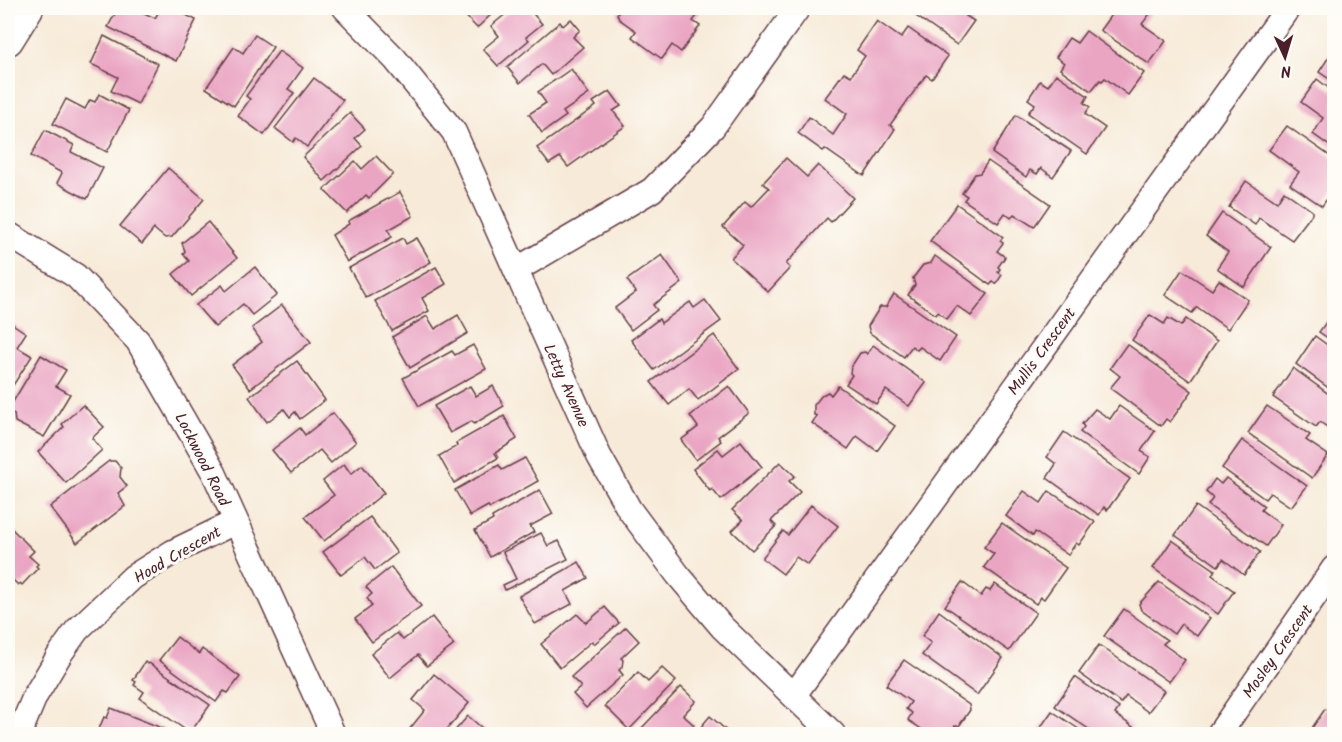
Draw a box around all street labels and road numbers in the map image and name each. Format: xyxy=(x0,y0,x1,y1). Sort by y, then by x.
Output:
street label: Mullis Crescent xyxy=(1002,302,1083,401)
street label: Letty Avenue xyxy=(536,340,595,432)
street label: Lockwood Road xyxy=(167,408,236,512)
street label: Hood Crescent xyxy=(129,520,227,591)
street label: Mosley Crescent xyxy=(1237,599,1320,704)

